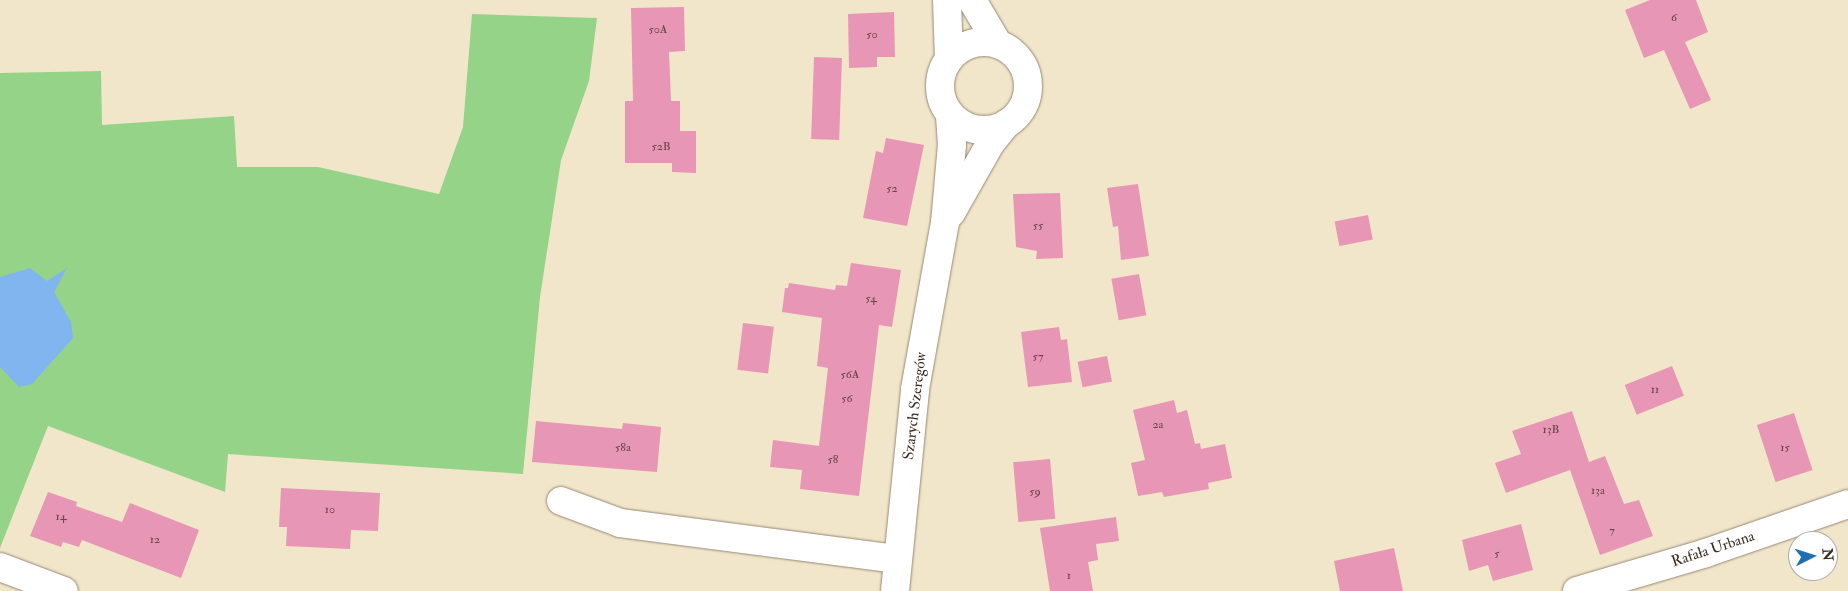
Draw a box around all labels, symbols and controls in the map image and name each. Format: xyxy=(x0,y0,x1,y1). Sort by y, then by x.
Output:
house number: 6 xyxy=(1671,11,1677,25)
house number: 50A xyxy=(649,23,667,37)
house number: 50 xyxy=(866,28,878,42)
house number: 52B xyxy=(651,140,671,154)
house number: 52 xyxy=(886,182,898,196)
house number: 55 xyxy=(1033,219,1043,233)
house number: 54 xyxy=(865,292,877,306)
house number: 57 xyxy=(1033,350,1043,364)
street label: Szarych Szeregów xyxy=(899,351,931,461)
house number: 56A xyxy=(841,368,859,382)
house number: 11 xyxy=(1651,383,1659,397)
house number: 56 xyxy=(841,392,853,406)
house number: 2a xyxy=(1152,418,1164,432)
house number: 13B xyxy=(1543,423,1559,437)
house number: 58a xyxy=(615,441,631,455)
house number: 15 xyxy=(1780,441,1790,455)
house number: 58 xyxy=(828,453,838,467)
house number: 13a xyxy=(1591,484,1605,498)
house number: 59 xyxy=(1029,485,1041,499)
house number: 10 xyxy=(325,503,335,517)
house number: 14 xyxy=(56,510,66,524)
house number: 7 xyxy=(1609,524,1615,538)
street label: Rafała Urbana xyxy=(1669,527,1757,571)
north arrow xyxy=(1788,531,1838,581)
house number: 12 xyxy=(150,533,160,547)
house number: 5 xyxy=(1494,547,1500,561)
text: N xyxy=(1818,548,1836,562)
house number: 1 xyxy=(1067,569,1071,583)

